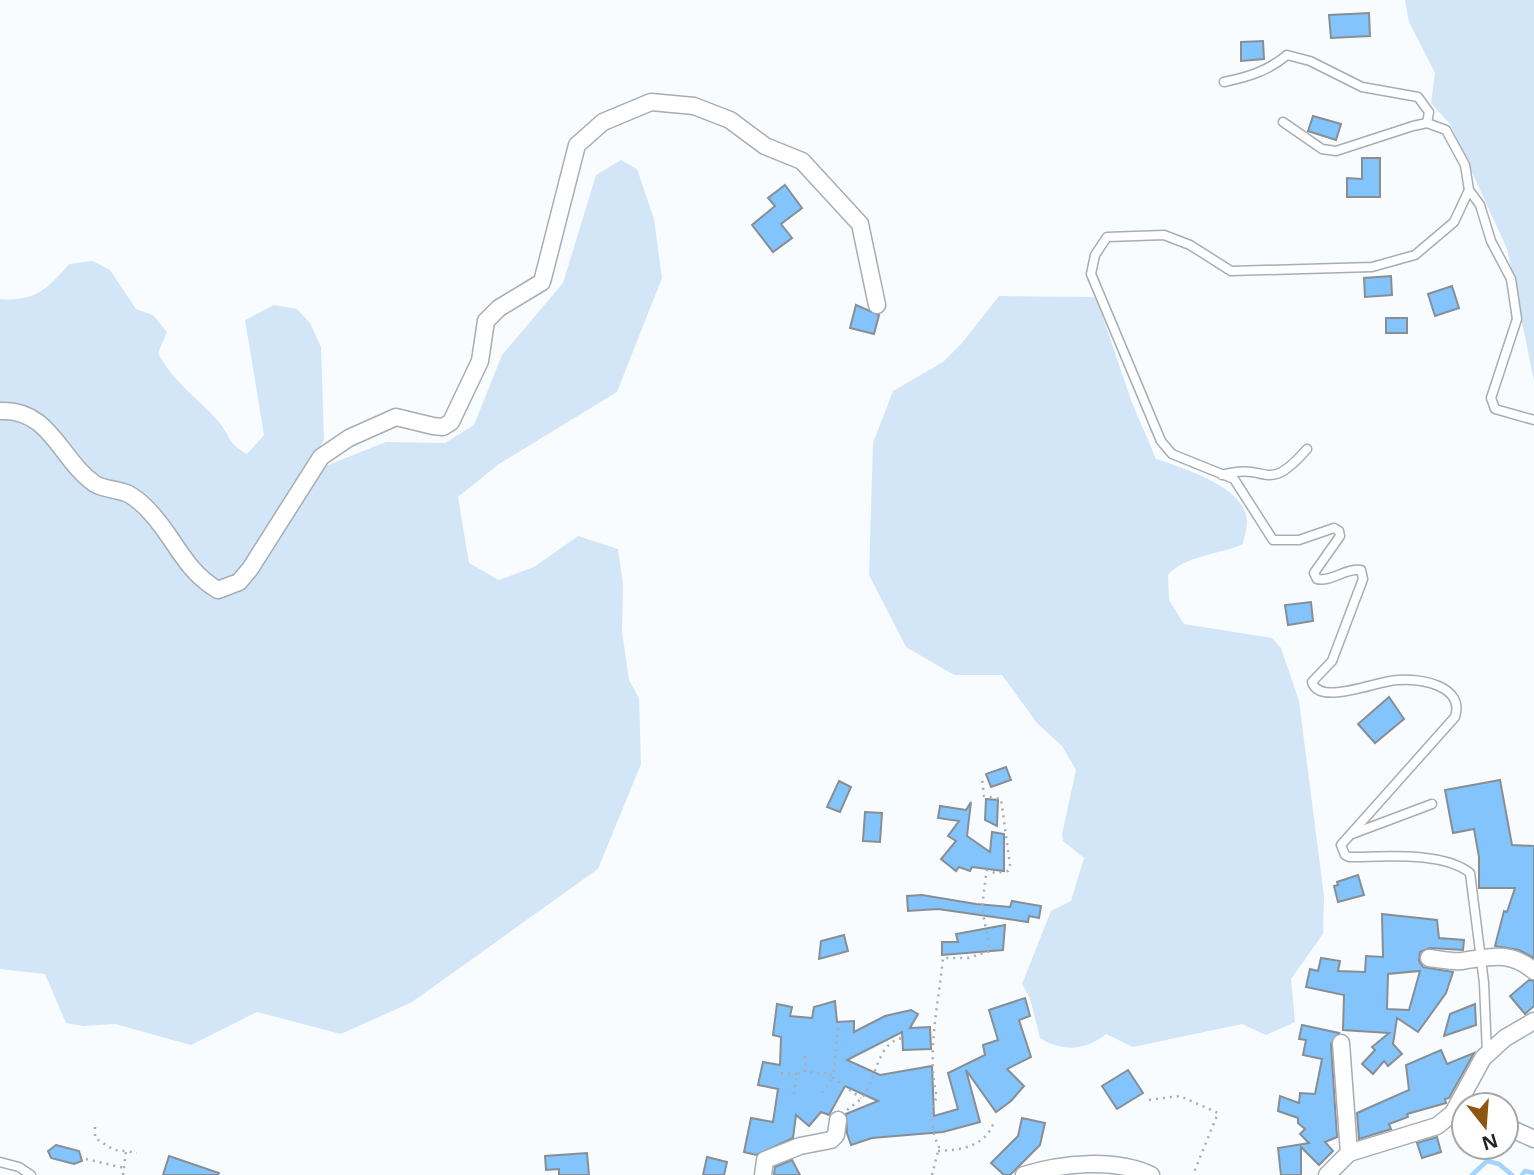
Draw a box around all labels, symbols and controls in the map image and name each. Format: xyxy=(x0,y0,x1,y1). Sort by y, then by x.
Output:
north arrow xyxy=(1450,1091,1520,1161)
text: N xyxy=(1479,1128,1501,1157)

